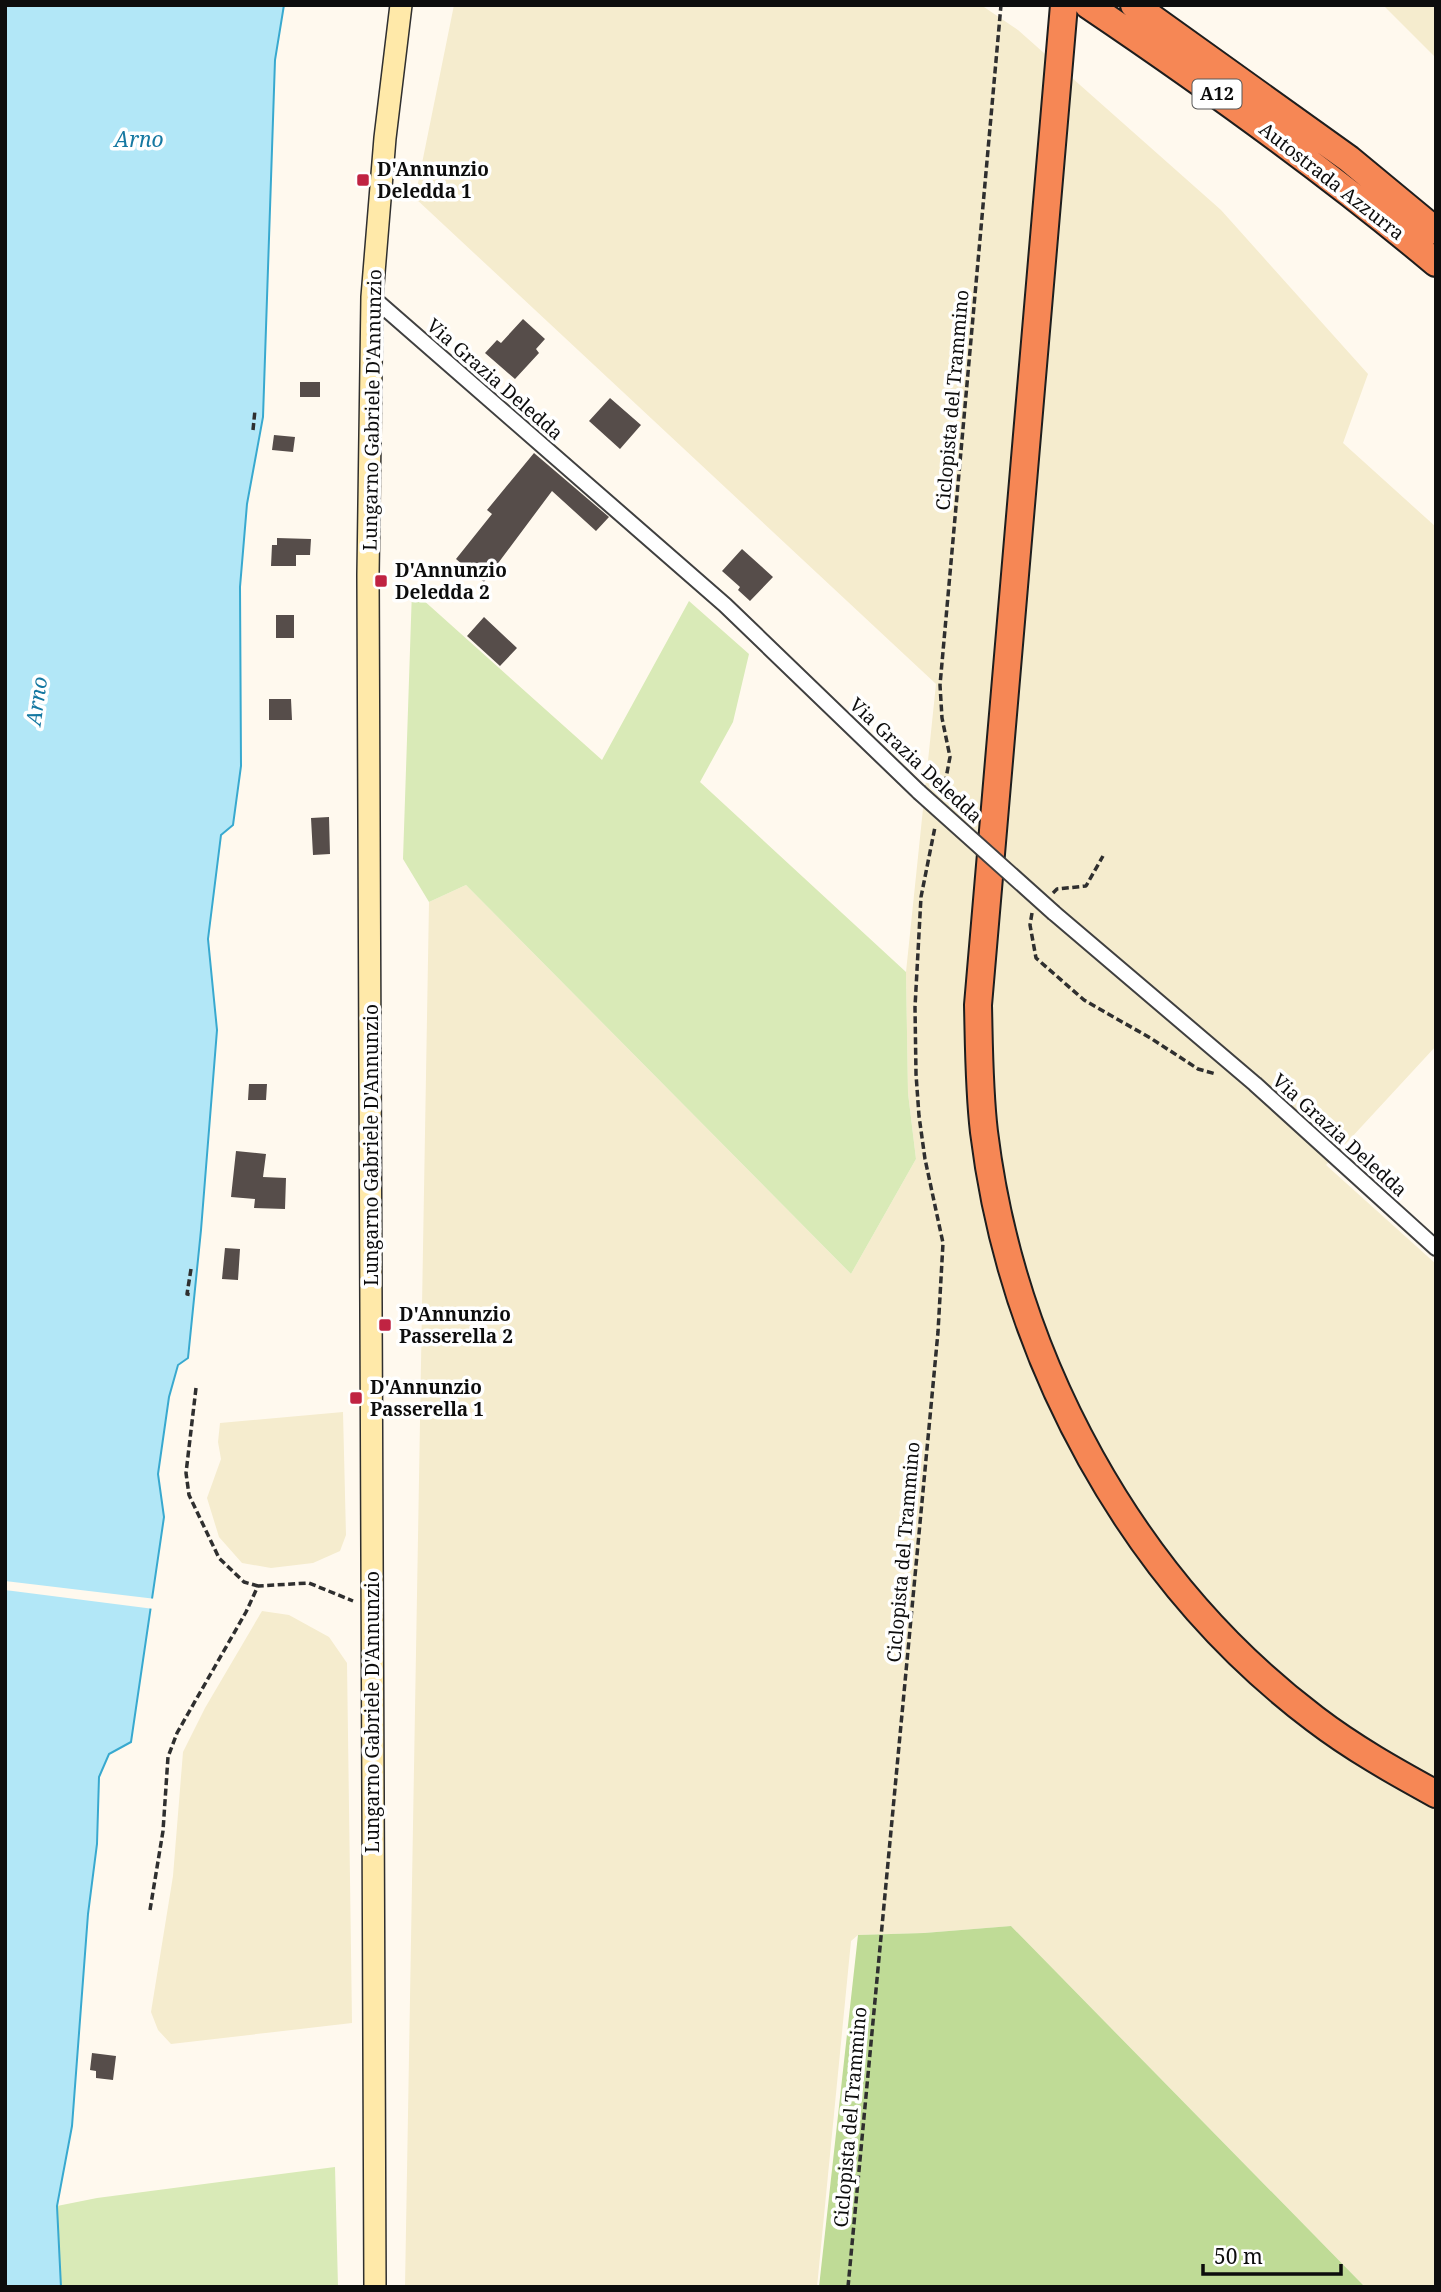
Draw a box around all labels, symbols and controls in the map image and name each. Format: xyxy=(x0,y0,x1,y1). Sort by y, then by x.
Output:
road number: A12 xyxy=(1192,80,1242,108)
street label: Autostrada Azzurra xyxy=(1254,116,1410,246)
water label: Arno xyxy=(112,125,164,153)
place label: D'Annunzio Deledda 1 xyxy=(377,156,489,204)
marker: D'Annunzio Deledda 1 xyxy=(355,172,371,188)
street label: Lungarno Gabriele D'Annunzio xyxy=(357,269,387,551)
street label: Ciclopista del Trammino xyxy=(929,289,975,511)
street label: Via Grazia Deledda xyxy=(421,312,569,446)
place label: D'Annunzio Deledda 2 xyxy=(395,557,507,605)
marker: D'Annunzio Deledda 2 xyxy=(373,573,389,589)
water label: Arno xyxy=(18,675,53,729)
street label: Via Grazia Deledda xyxy=(844,692,988,828)
street label: Lungarno Gabriele D'Annunzio xyxy=(358,1004,384,1286)
street label: Via Grazia Deledda xyxy=(1267,1068,1413,1202)
place label: D'Annunzio Passerella 2 xyxy=(399,1301,513,1349)
marker: D'Annunzio Passerella 2 xyxy=(377,1317,393,1333)
place label: D'Annunzio Passerella 1 xyxy=(370,1374,484,1422)
marker: D'Annunzio Passerella 1 xyxy=(348,1390,364,1406)
street label: Ciclopista del Trammino xyxy=(880,1441,926,1663)
street label: Lungarno Gabriele D'Annunzio xyxy=(359,1571,385,1853)
street label: Ciclopista del Trammino xyxy=(827,2006,873,2228)
scale bar xyxy=(1203,2232,1341,2276)
text: 50 m xyxy=(1214,2242,1263,2270)

